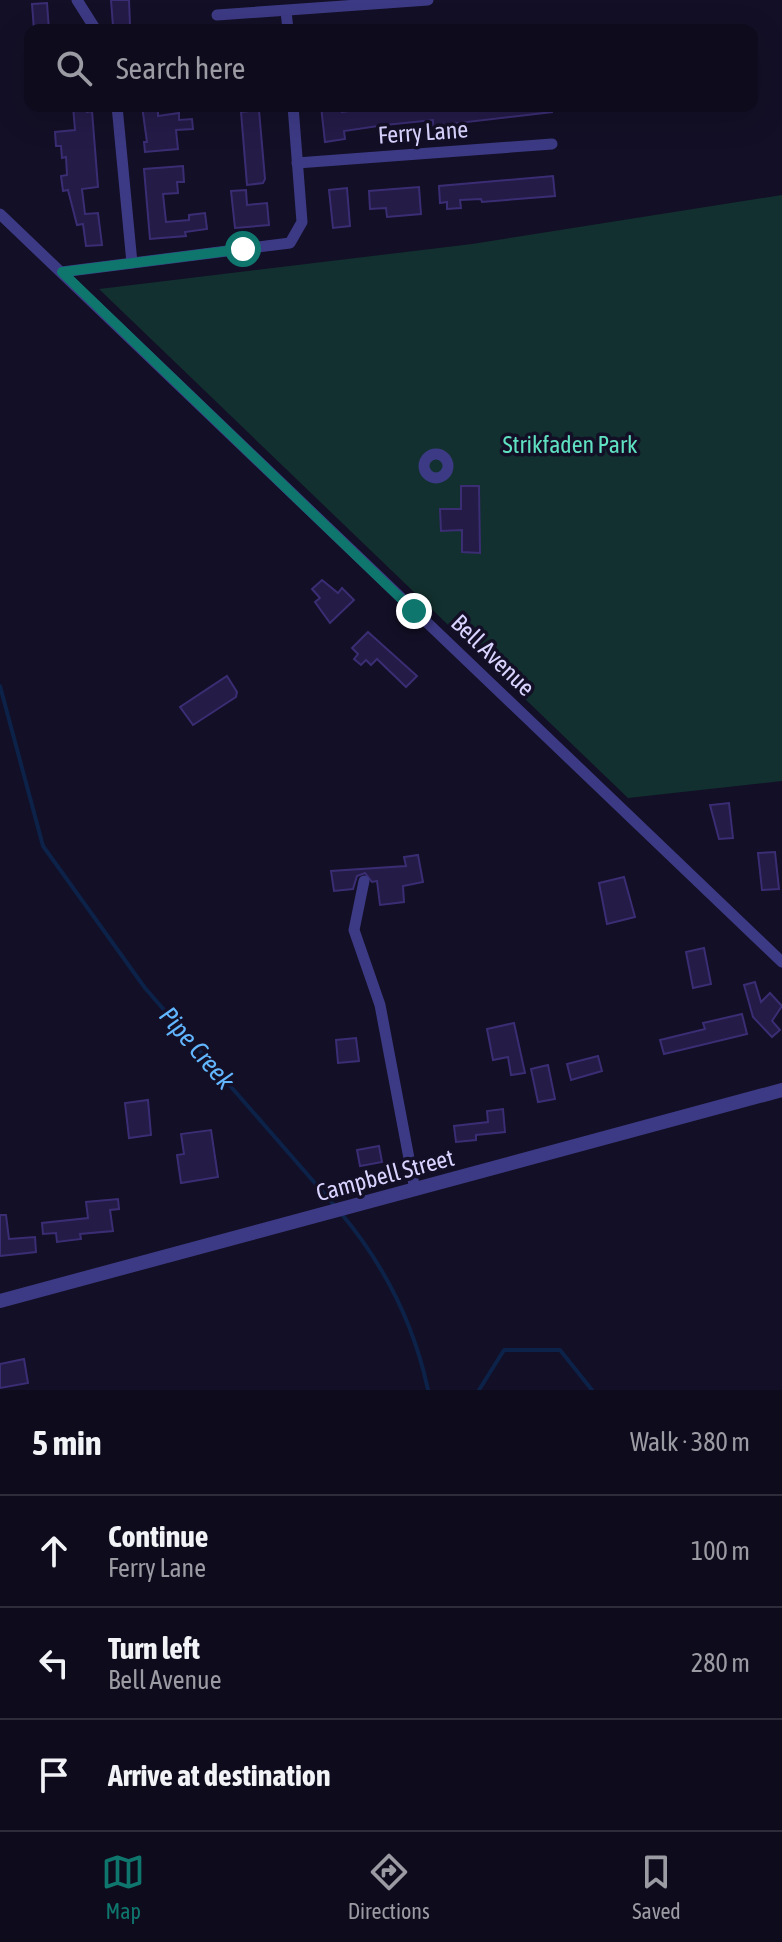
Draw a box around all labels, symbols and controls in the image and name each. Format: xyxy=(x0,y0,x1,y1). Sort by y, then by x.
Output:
search box xyxy=(24,24,758,112)
icon: search xyxy=(52,46,96,90)
text: Search here xyxy=(116,51,245,85)
street label: Ferry Lane xyxy=(377,115,469,149)
route start xyxy=(225,231,261,267)
park label: Strikfaden Park xyxy=(502,431,638,458)
route end xyxy=(396,593,432,629)
street label: Bell Avenue xyxy=(446,609,540,701)
water label: Pipe Creek xyxy=(153,1001,241,1096)
street label: Campbell Street xyxy=(313,1144,457,1206)
text: 5 min xyxy=(32,1423,101,1462)
text: Walk · 380 m xyxy=(630,1427,750,1457)
text: Continue xyxy=(108,1519,208,1553)
icon: ahead xyxy=(32,1529,76,1573)
text: 100 m xyxy=(691,1536,750,1566)
text: Ferry Lane xyxy=(108,1553,206,1583)
text: Turn left xyxy=(108,1631,200,1665)
icon: left xyxy=(32,1641,76,1685)
text: 280 m xyxy=(691,1648,750,1678)
text: Bell Avenue xyxy=(108,1665,221,1695)
icon: arrive xyxy=(32,1753,76,1797)
text: Arrive at destination xyxy=(108,1758,330,1792)
tab: Map xyxy=(101,1850,145,1924)
tab: Directions xyxy=(348,1850,430,1924)
tab: Saved xyxy=(632,1850,681,1924)

